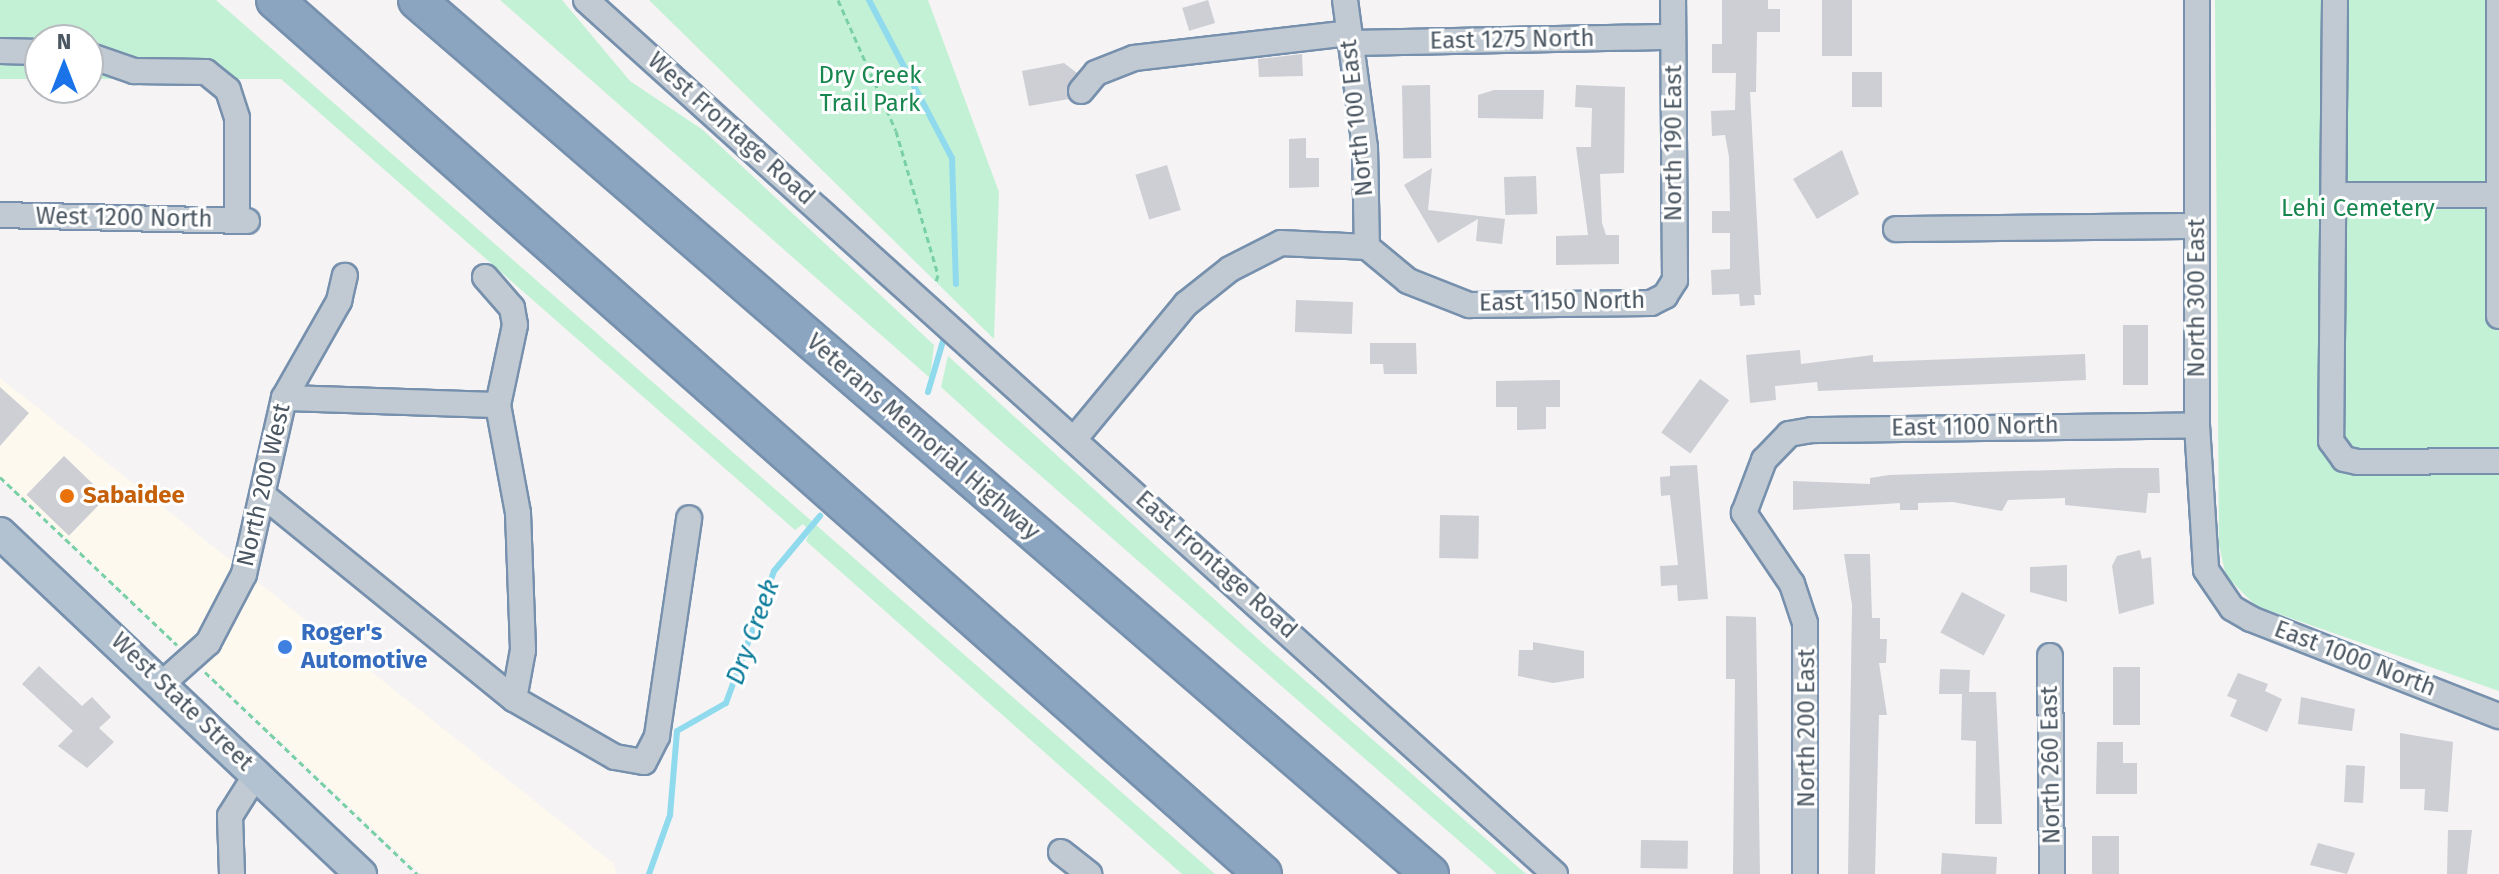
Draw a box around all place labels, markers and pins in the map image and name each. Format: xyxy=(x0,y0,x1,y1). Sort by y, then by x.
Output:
place label: Sabaidee xyxy=(83,482,185,510)
marker: Sabaidee xyxy=(58,487,76,505)
place label: Roger's Automotive xyxy=(301,619,427,675)
marker: Roger's Automotive xyxy=(276,638,294,656)

